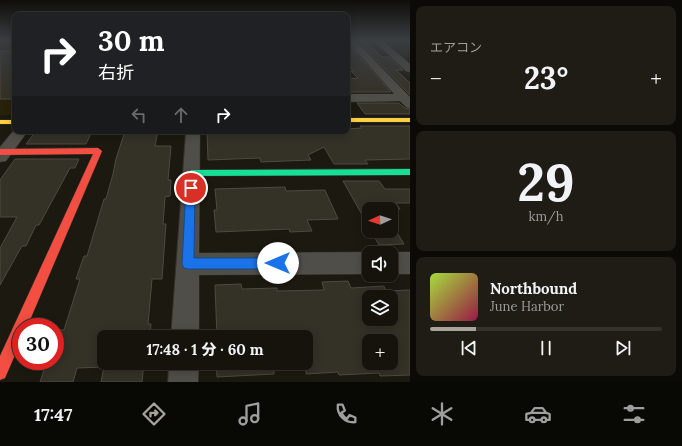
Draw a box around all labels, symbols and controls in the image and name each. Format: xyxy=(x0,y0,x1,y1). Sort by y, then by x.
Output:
text: 30 m xyxy=(98,23,165,59)
icon: right xyxy=(32,28,84,80)
text: エアコン xyxy=(430,39,482,56)
text: 23° xyxy=(524,59,568,97)
text: 右折 xyxy=(98,61,134,84)
text: − xyxy=(430,64,442,92)
text: + xyxy=(650,64,662,92)
icon: left xyxy=(128,104,150,126)
icon: ahead xyxy=(170,104,192,126)
icon: right xyxy=(212,104,234,126)
text: 29 xyxy=(517,149,575,215)
pin xyxy=(174,171,208,205)
icon: arrive xyxy=(180,177,202,199)
north arrow xyxy=(362,202,398,238)
map controls xyxy=(362,202,398,370)
text: km/h xyxy=(528,208,564,225)
position arrow xyxy=(257,242,299,284)
button: sound xyxy=(362,246,398,282)
text: Northbound xyxy=(490,279,577,298)
button: layers xyxy=(362,290,398,326)
text: June Harbor xyxy=(490,298,564,315)
speed limit sign: 30 xyxy=(12,318,64,370)
button: + xyxy=(362,334,398,370)
icon: previous xyxy=(458,337,480,359)
icon: pause xyxy=(535,337,557,359)
icon: next xyxy=(612,337,634,359)
text: 17:48 · 1 分 · 60 m xyxy=(146,340,264,359)
icon: directions xyxy=(140,400,168,428)
icon: music xyxy=(236,400,264,428)
icon: phone xyxy=(332,400,360,428)
icon: climate xyxy=(428,400,456,428)
icon: car xyxy=(524,400,552,428)
icon: filters xyxy=(620,400,648,428)
text: 17:47 xyxy=(34,403,73,426)

